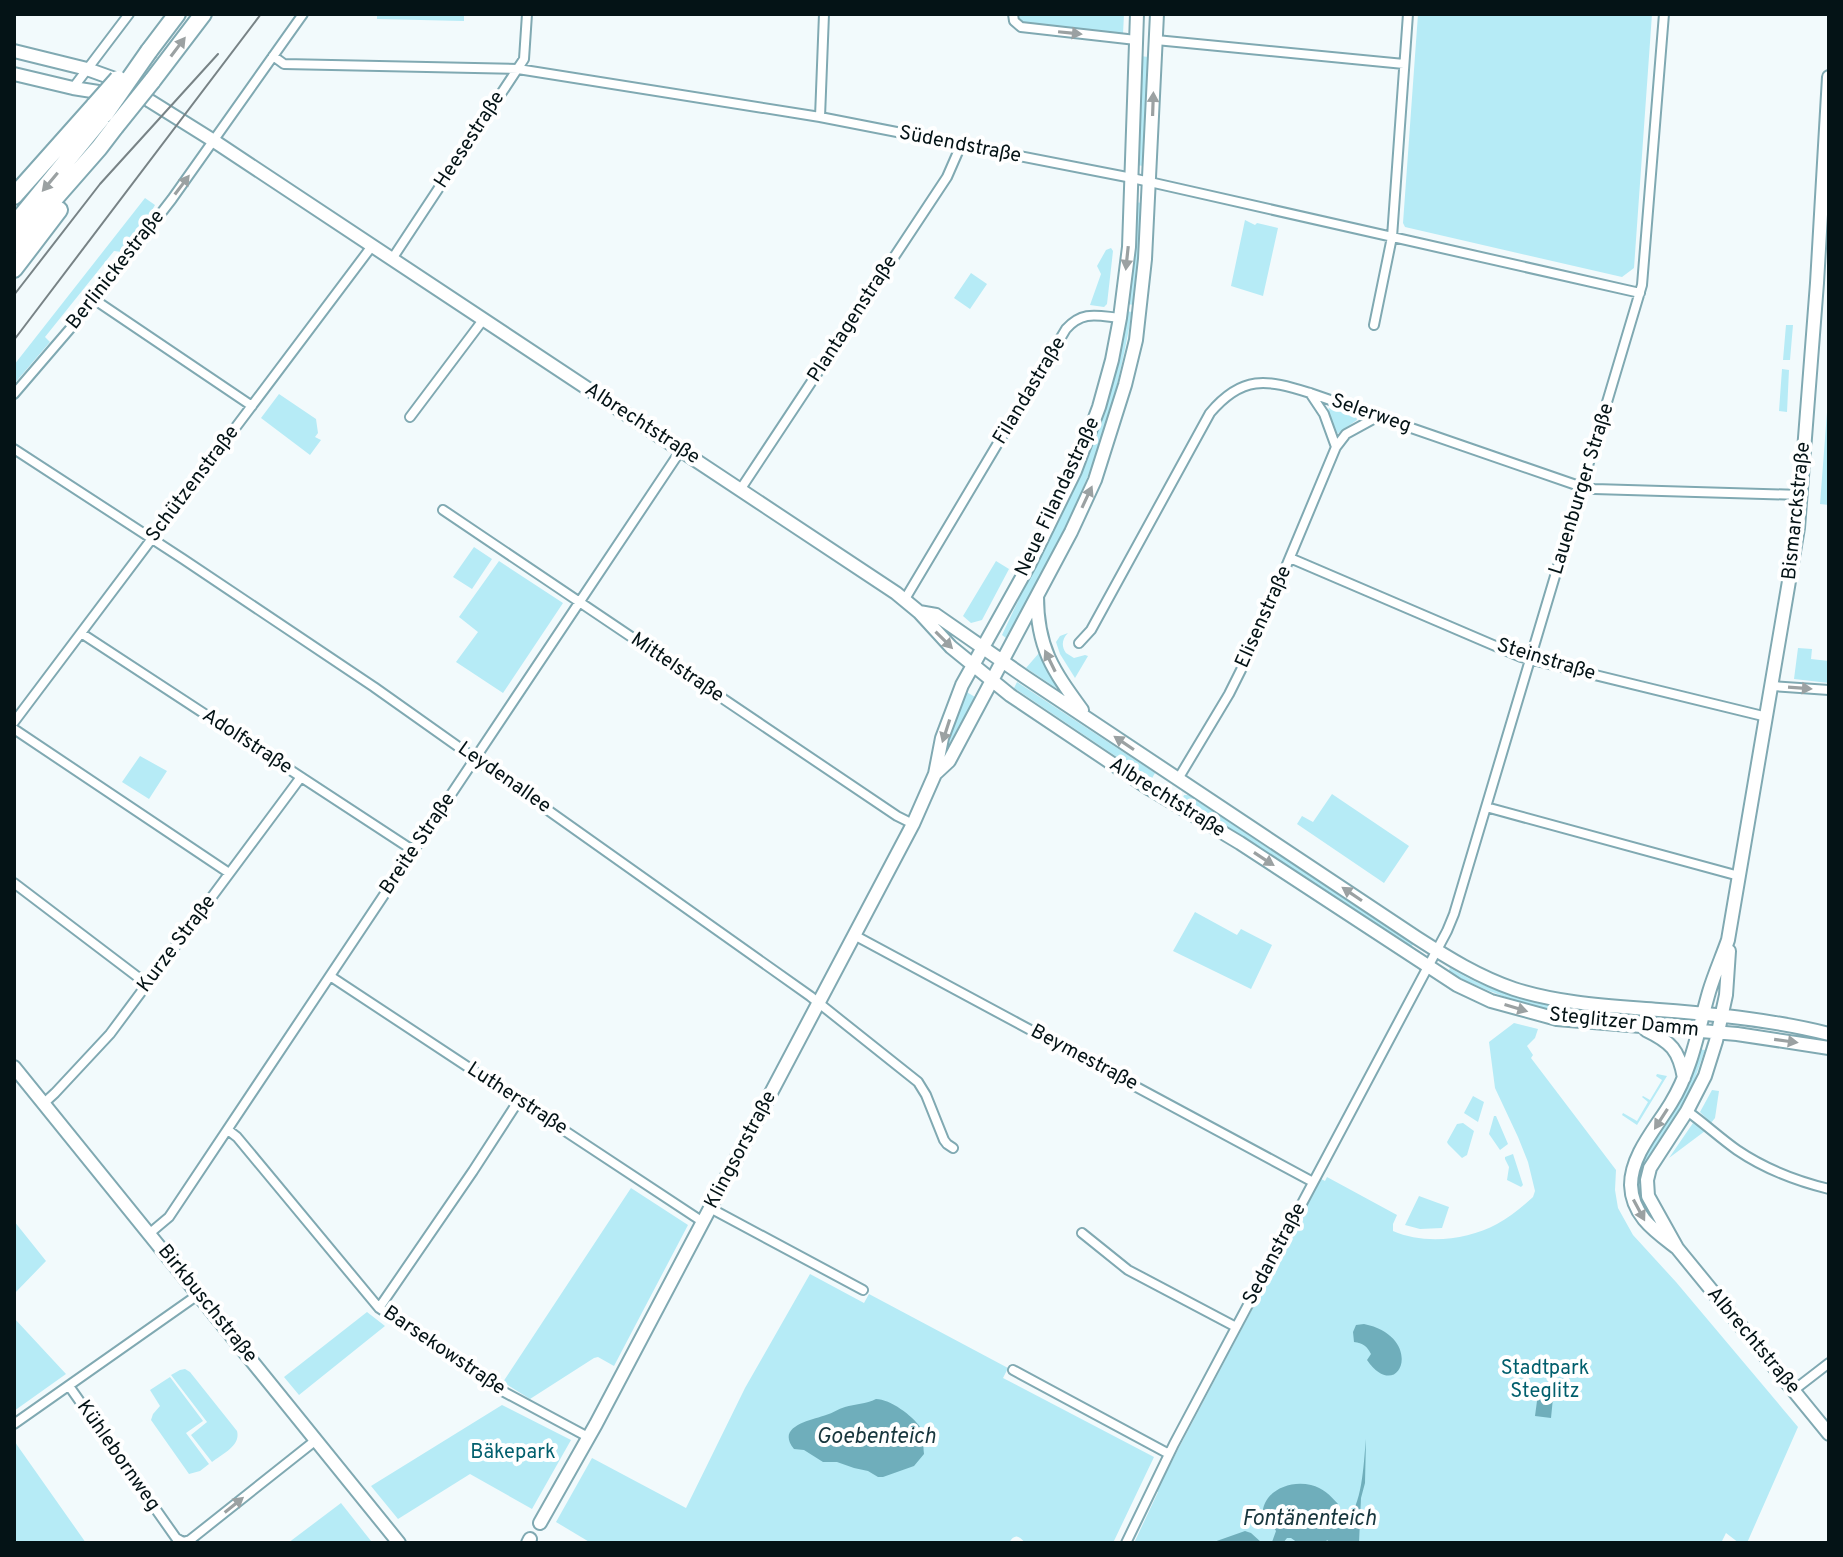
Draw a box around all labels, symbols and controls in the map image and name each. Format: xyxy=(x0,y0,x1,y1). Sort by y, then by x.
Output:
one-way arrow xyxy=(1058,26,1083,39)
one-way arrow xyxy=(169,37,185,57)
street label: Heesestraße xyxy=(429,86,511,194)
one-way arrow xyxy=(1146,91,1159,116)
street label: Südendstraße xyxy=(897,120,1023,170)
one-way arrow xyxy=(42,172,59,192)
one-way arrow xyxy=(174,174,190,196)
street label: Berlinickestraße xyxy=(61,205,171,335)
one-way arrow xyxy=(1121,246,1134,271)
street label: Plantagenstraße xyxy=(802,250,904,388)
street label: Filandastraße xyxy=(988,332,1072,450)
street label: Albrechtstraße xyxy=(579,377,705,471)
street label: Selerweg xyxy=(1328,388,1414,440)
street label: Lauenburger Straße xyxy=(1544,400,1620,578)
street label: Neue Filandastraße xyxy=(1010,413,1106,581)
street label: Schützenstraße xyxy=(141,421,245,547)
street label: Bismarckstraße xyxy=(1777,441,1817,581)
one-way arrow xyxy=(1080,485,1094,509)
street label: Elisenstraße xyxy=(1230,562,1298,672)
street label: Mittelstraße xyxy=(625,627,729,709)
one-way arrow xyxy=(934,630,953,649)
street label: Steinstraße xyxy=(1493,633,1599,687)
one-way arrow xyxy=(1043,650,1057,673)
one-way arrow xyxy=(1788,682,1813,695)
street label: Adolfstraße xyxy=(197,703,297,781)
one-way arrow xyxy=(939,719,951,743)
street label: Leydenallee xyxy=(452,736,556,820)
one-way arrow xyxy=(1113,736,1135,751)
street label: Albrechtstraße xyxy=(1104,752,1230,844)
street label: Breite Straße xyxy=(374,788,462,900)
one-way arrow xyxy=(1253,852,1275,866)
one-way arrow xyxy=(1341,887,1362,902)
street label: Kurze Straße xyxy=(132,890,222,998)
one-way arrow xyxy=(1504,1002,1528,1015)
street label: Steglitzer Damm xyxy=(1548,1002,1700,1044)
street label: Beymestraße xyxy=(1026,1019,1142,1097)
one-way arrow xyxy=(1774,1035,1799,1048)
street label: Lutherstraße xyxy=(462,1057,572,1141)
street label: Klingsorstraße xyxy=(699,1087,783,1213)
one-way arrow xyxy=(1655,1108,1669,1130)
street label: Sedanstraße xyxy=(1237,1199,1313,1309)
one-way arrow xyxy=(1632,1199,1646,1221)
street label: Birkbuschstraße xyxy=(151,1239,263,1369)
street label: Albrechtstraße xyxy=(1701,1282,1805,1400)
street label: Barsekowstraße xyxy=(378,1300,510,1402)
park label: Stadtpark Steglitz xyxy=(1501,1356,1589,1405)
street label: Kühlebornweg xyxy=(70,1396,166,1516)
water label: Goebenteich xyxy=(816,1424,936,1451)
park label: Bäkepark xyxy=(470,1440,556,1466)
one-way arrow xyxy=(224,1497,244,1513)
water label: Fontänenteich xyxy=(1242,1506,1376,1533)

